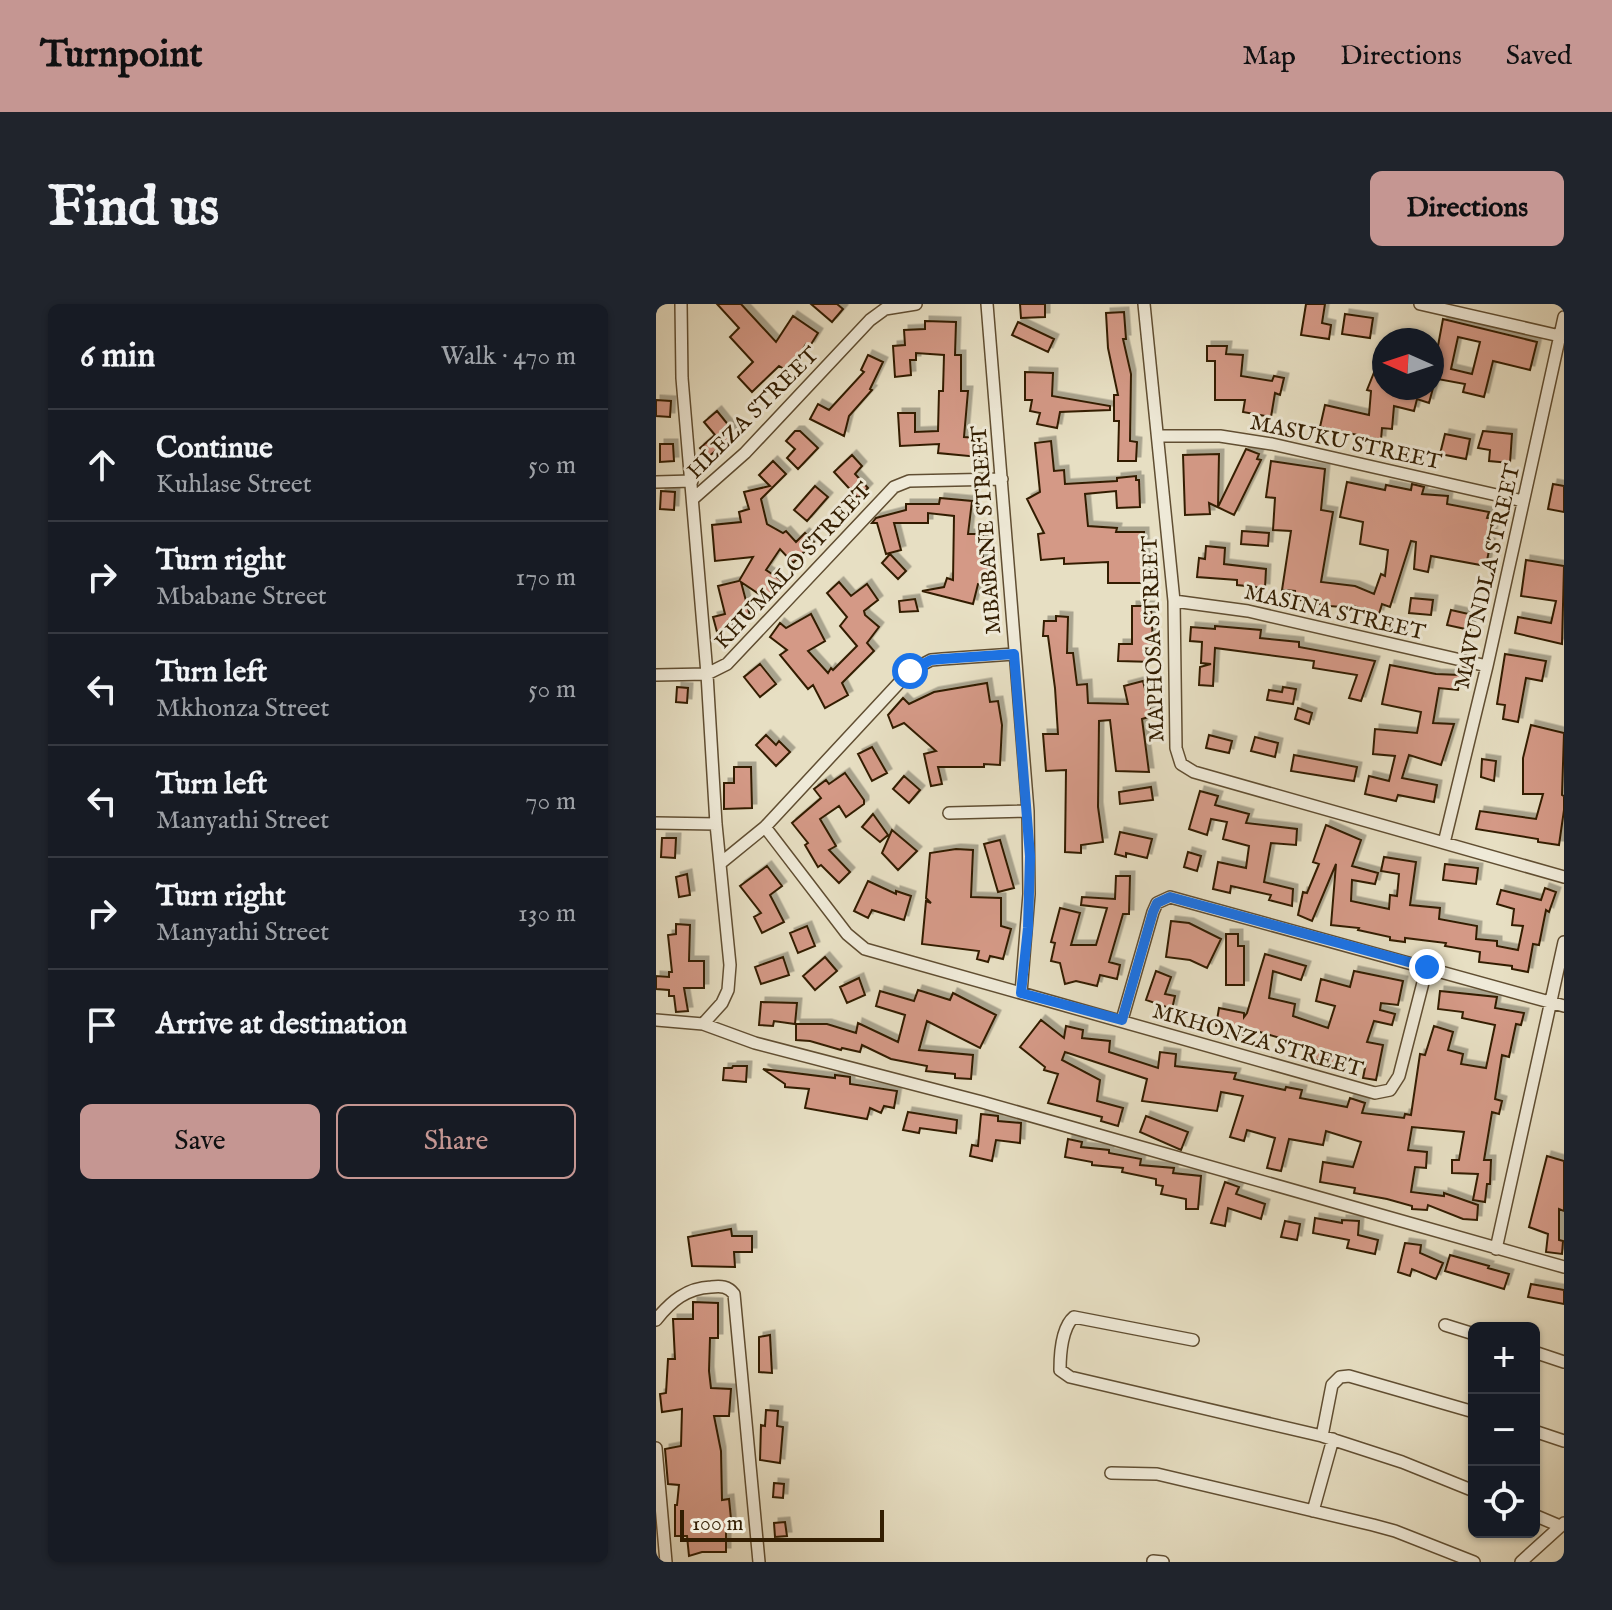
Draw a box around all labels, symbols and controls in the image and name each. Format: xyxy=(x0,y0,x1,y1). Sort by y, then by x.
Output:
text: Turnpoint xyxy=(40,32,203,80)
text: Map xyxy=(1242,39,1296,74)
text: Directions xyxy=(1340,39,1462,74)
text: Saved xyxy=(1506,39,1572,74)
button: Directions xyxy=(1370,171,1564,246)
text: Find us xyxy=(48,173,219,244)
north arrow xyxy=(1372,328,1444,400)
text: 6 min xyxy=(80,335,155,378)
text: Walk · 470 m xyxy=(441,340,576,373)
street label: HLEZA STREET xyxy=(682,342,825,485)
street label: MASUKU STREET xyxy=(1247,409,1444,477)
street label: MBABANE STREET xyxy=(966,425,1008,635)
text: Continue xyxy=(156,430,273,468)
icon: ahead xyxy=(80,443,124,487)
text: 50 m xyxy=(528,449,576,482)
street label: MAVUNDLA STREET xyxy=(1448,461,1527,692)
text: Kuhlase Street xyxy=(156,468,312,501)
street label: KHUMALO STREET xyxy=(709,477,878,656)
street label: MAPHOSA STREET xyxy=(1136,535,1172,743)
text: Turn right xyxy=(156,542,286,580)
icon: right xyxy=(80,555,124,599)
text: 170 m xyxy=(516,561,576,594)
street label: MASINA STREET xyxy=(1241,579,1428,647)
text: Mbabane Street xyxy=(156,580,327,613)
route start xyxy=(892,653,928,689)
text: Turn left xyxy=(156,654,267,692)
icon: left xyxy=(80,667,124,711)
text: 50 m xyxy=(528,673,576,706)
text: Mkhonza Street xyxy=(156,692,329,725)
text: Turn left xyxy=(156,766,267,804)
icon: left xyxy=(80,779,124,823)
text: 70 m xyxy=(525,785,576,818)
text: Manyathi Street xyxy=(156,804,329,837)
text: Turn right xyxy=(156,878,286,916)
icon: right xyxy=(80,891,124,935)
text: 130 m xyxy=(518,897,576,930)
text: Manyathi Street xyxy=(156,916,329,949)
route end xyxy=(1409,949,1445,985)
street label: MKHONZA STREET xyxy=(1149,997,1366,1084)
icon: arrive xyxy=(80,1003,124,1047)
text: Arrive at destination xyxy=(156,1006,407,1044)
button: Save xyxy=(80,1104,320,1179)
button: Share xyxy=(336,1104,576,1179)
map controls xyxy=(1468,1322,1540,1538)
button: + xyxy=(1468,1322,1540,1394)
button: − xyxy=(1468,1394,1540,1466)
button: locate xyxy=(1468,1466,1540,1538)
scale bar xyxy=(680,1506,884,1542)
text: 100 m xyxy=(692,1510,744,1538)

